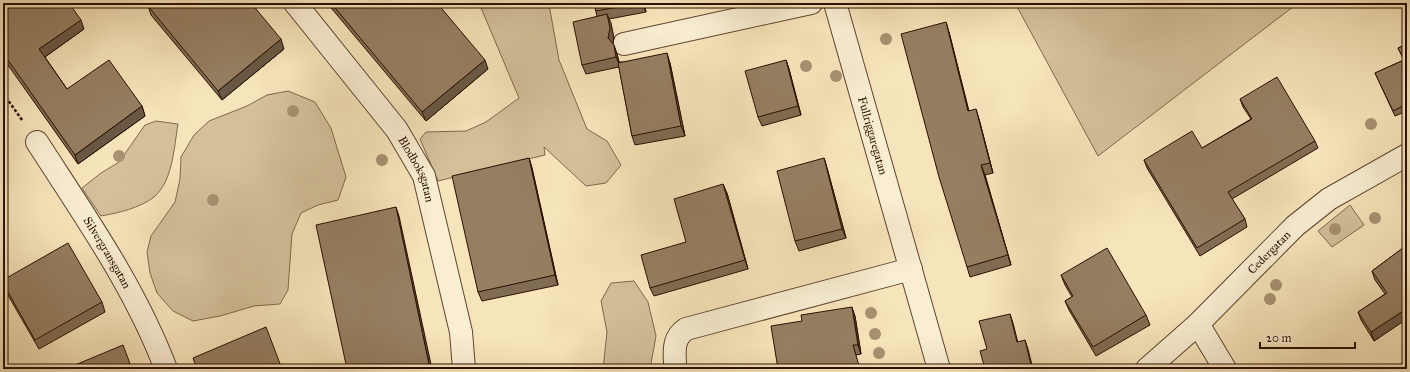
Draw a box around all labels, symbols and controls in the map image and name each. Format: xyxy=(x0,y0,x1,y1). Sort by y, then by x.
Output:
street label: Fullriggaregatan xyxy=(855,95,891,177)
street label: Blodboksgatan xyxy=(395,134,437,204)
street label: Silvergransgatan xyxy=(80,214,134,291)
street label: Cedergatan xyxy=(1245,227,1294,277)
scale bar xyxy=(1260,324,1355,350)
text: 20 m xyxy=(1266,331,1292,345)

